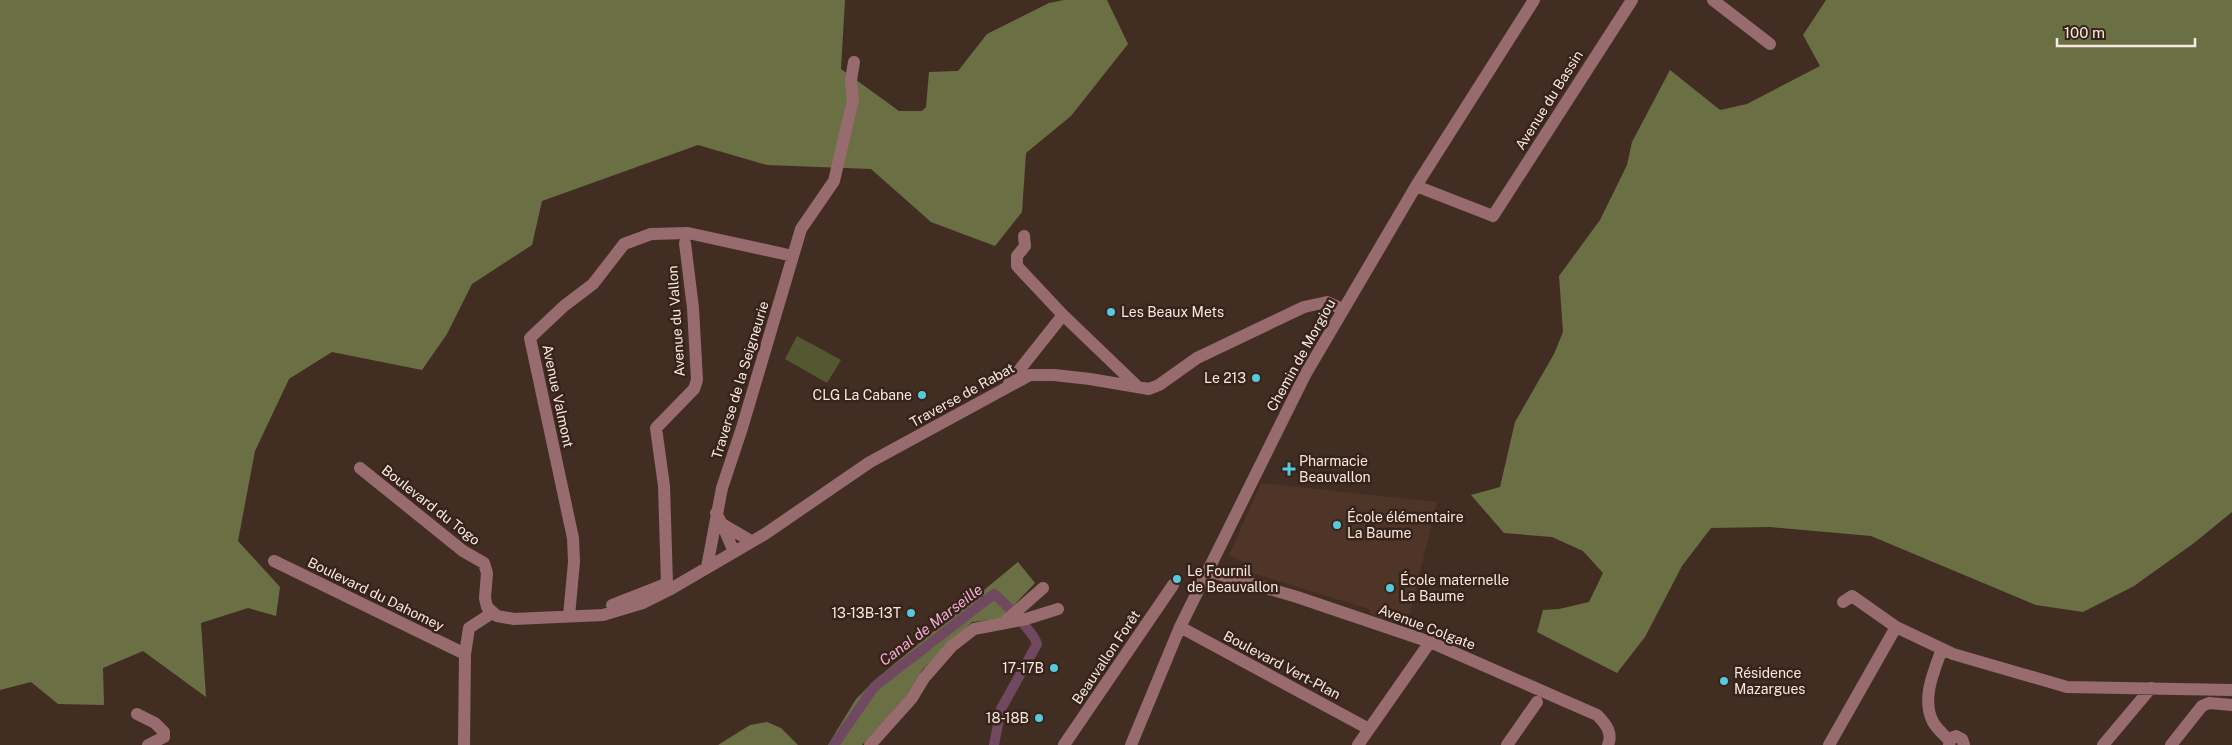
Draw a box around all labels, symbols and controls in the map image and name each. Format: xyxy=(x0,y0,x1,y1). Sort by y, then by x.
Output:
scale bar xyxy=(2057,15,2194,47)
text: 100 m xyxy=(2064,24,2105,41)
street label: Avenue du Bassin xyxy=(1512,47,1586,153)
street label: Avenue du Vallon xyxy=(664,265,688,377)
street label: Chemin de Morgiou xyxy=(1263,296,1339,414)
street label: Traverse de la Seigneurie xyxy=(708,299,772,461)
place label: Les Beaux Mets xyxy=(1121,304,1224,320)
marker: Les Beaux Mets xyxy=(1105,306,1117,318)
street label: Avenue Valmont xyxy=(539,343,577,449)
street label: Traverse de Rabat xyxy=(907,360,1017,430)
place label: Le 213 xyxy=(1204,370,1246,386)
marker: Le 213 xyxy=(1250,372,1262,384)
place label: CLG La Cabane xyxy=(813,387,912,403)
marker: CLG La Cabane xyxy=(916,389,928,401)
place label: Pharmacie Beauvallon xyxy=(1299,453,1371,485)
street label: Boulevard du Togo xyxy=(379,462,483,548)
marker: Pharmacie Beauvallon xyxy=(1283,463,1295,475)
place label: École élémentaire La Baume xyxy=(1347,508,1464,541)
marker: École élémentaire La Baume xyxy=(1331,519,1343,531)
street label: Boulevard du Dahomey xyxy=(305,554,447,634)
place label: Le Fournil de Beauvallon xyxy=(1187,563,1278,595)
place label: École maternelle La Baume xyxy=(1400,571,1509,604)
marker: Le Fournil de Beauvallon xyxy=(1171,573,1183,585)
water label: Canal de Marseille xyxy=(876,580,986,669)
marker: École maternelle La Baume xyxy=(1384,582,1396,594)
street label: Avenue Colgate xyxy=(1376,601,1478,653)
place label: 13-13B-13T xyxy=(831,605,901,621)
marker: 13-13B-13T xyxy=(905,607,917,619)
street label: Beauvallon Forêt xyxy=(1069,607,1143,707)
street label: Boulevard Vert-Plan xyxy=(1221,627,1343,703)
place label: 17-17B xyxy=(1002,660,1044,676)
marker: 17-17B xyxy=(1048,662,1060,674)
place label: Résidence Mazargues xyxy=(1734,665,1805,697)
marker: Résidence Mazargues xyxy=(1718,675,1730,687)
place label: 18-18B xyxy=(986,710,1029,726)
marker: 18-18B xyxy=(1033,712,1045,724)

